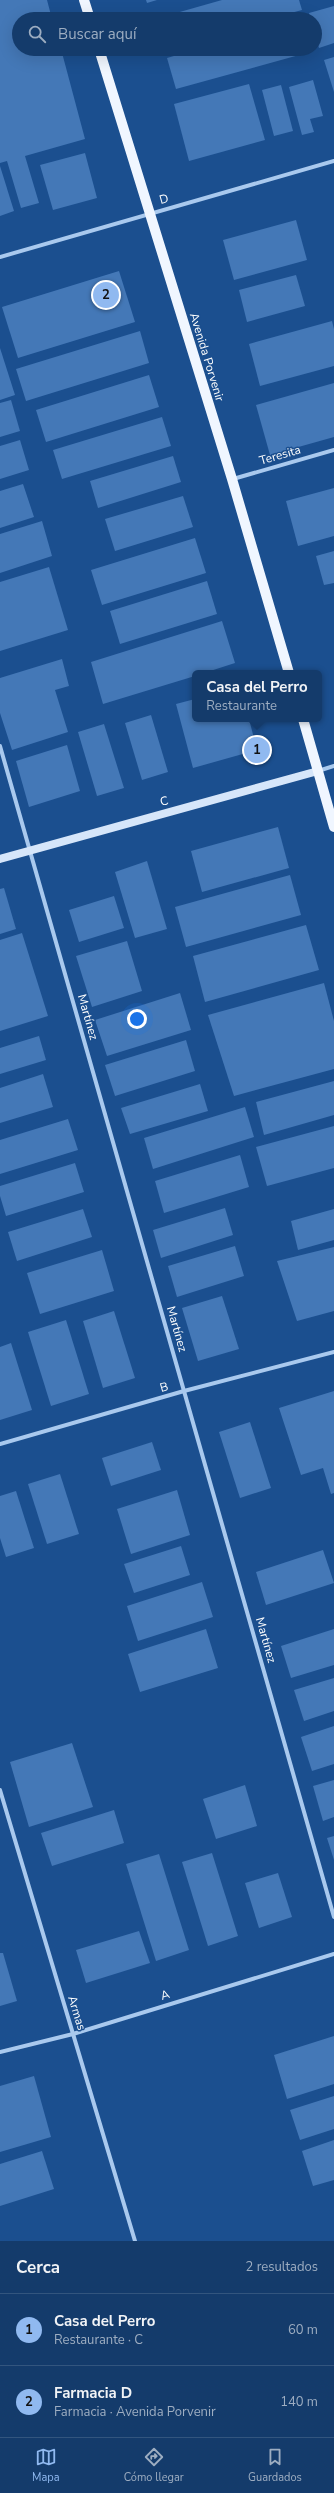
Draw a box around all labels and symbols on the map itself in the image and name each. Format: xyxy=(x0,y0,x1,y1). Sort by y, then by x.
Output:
street label: D xyxy=(158,190,171,208)
pin: 2 xyxy=(93,280,119,310)
street label: Avenida Porvenir xyxy=(186,311,228,404)
street label: Teresita xyxy=(257,441,303,469)
pin: 1 xyxy=(244,735,270,765)
street label: C xyxy=(158,792,170,810)
street label: Martínez xyxy=(74,992,102,1042)
your location xyxy=(127,1009,147,1029)
street label: Martínez xyxy=(163,1304,191,1354)
street label: B xyxy=(158,1378,170,1396)
street label: Martínez xyxy=(252,1615,280,1665)
street label: A xyxy=(158,1986,172,2004)
street label: Armas xyxy=(64,1994,90,2033)

